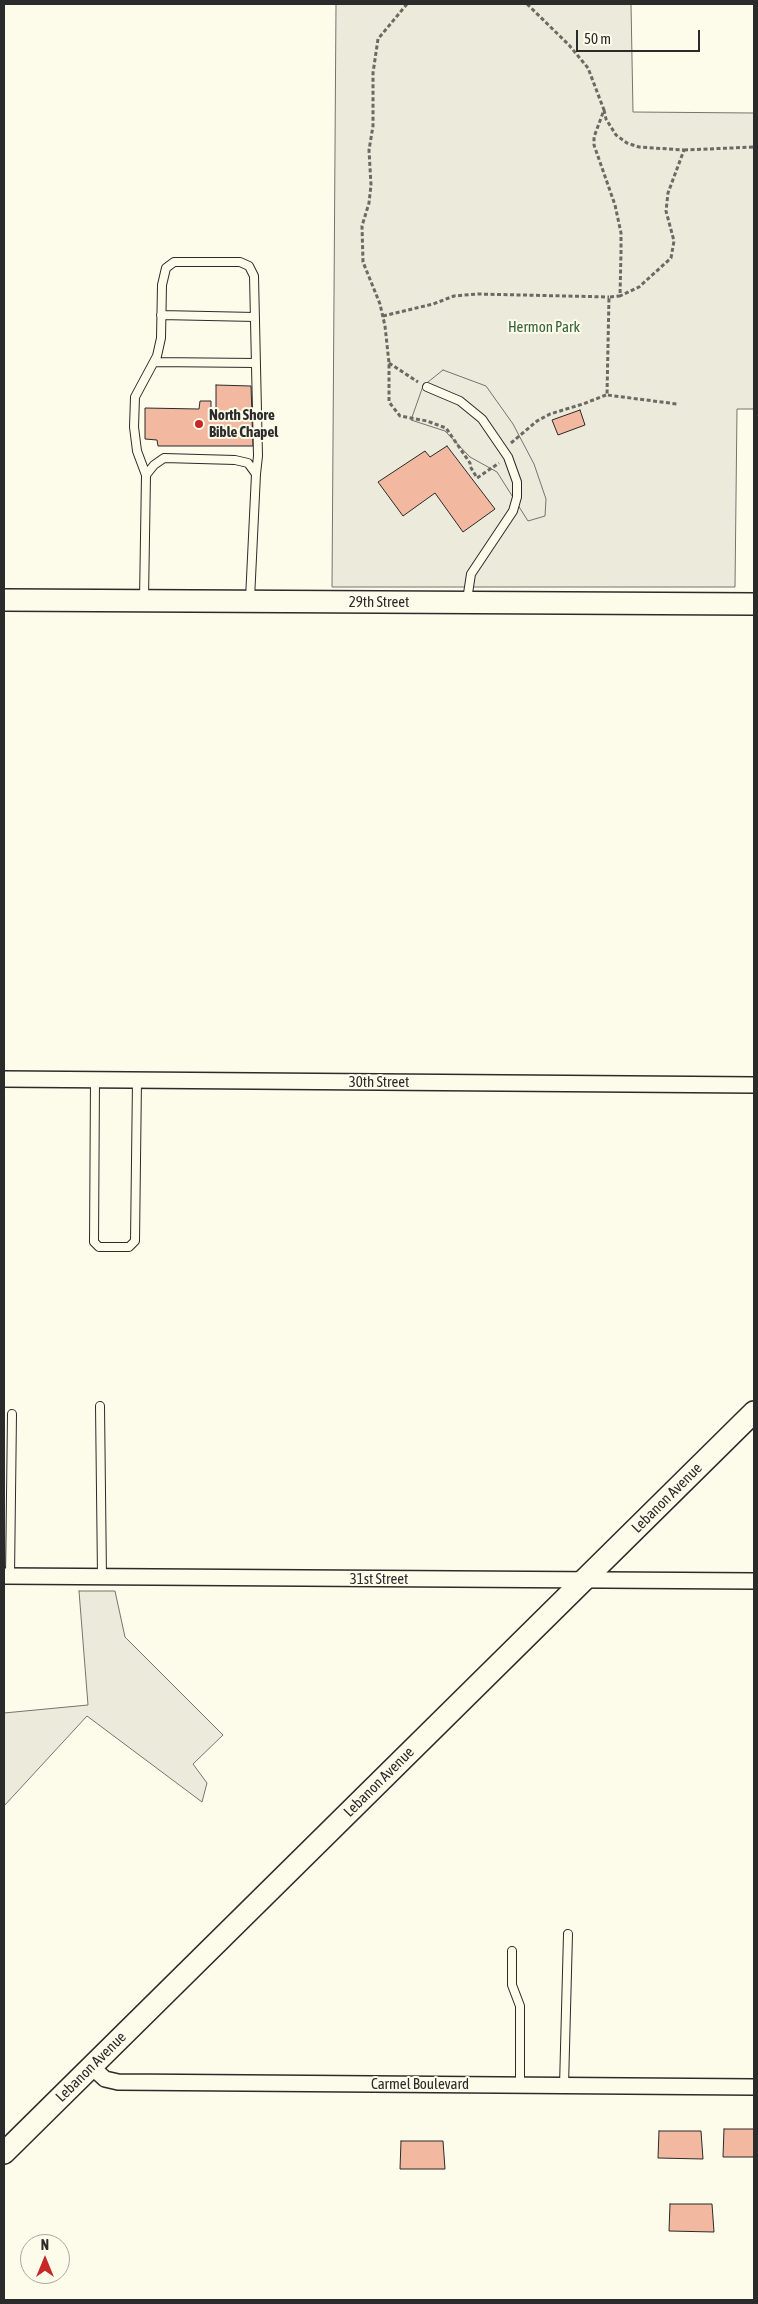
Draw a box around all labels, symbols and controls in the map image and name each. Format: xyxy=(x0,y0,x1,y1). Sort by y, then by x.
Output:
scale bar xyxy=(578,20,702,52)
text: 50 m xyxy=(584,30,611,47)
park label: Hermon Park xyxy=(508,318,580,336)
place label: North Shore Bible Chapel xyxy=(209,406,278,441)
marker: North Shore Bible Chapel xyxy=(193,418,205,430)
street label: 29th Street xyxy=(349,593,409,611)
street label: 30th Street xyxy=(349,1073,409,1091)
street label: Lebanon Avenue xyxy=(628,1459,706,1537)
street label: 31st Street xyxy=(350,1570,408,1588)
street label: Lebanon Avenue xyxy=(340,1743,418,1821)
street label: Lebanon Avenue xyxy=(52,2028,130,2106)
street label: Carmel Boulevard xyxy=(371,2075,469,2093)
north arrow xyxy=(20,2234,70,2284)
text: N xyxy=(41,2237,49,2253)

